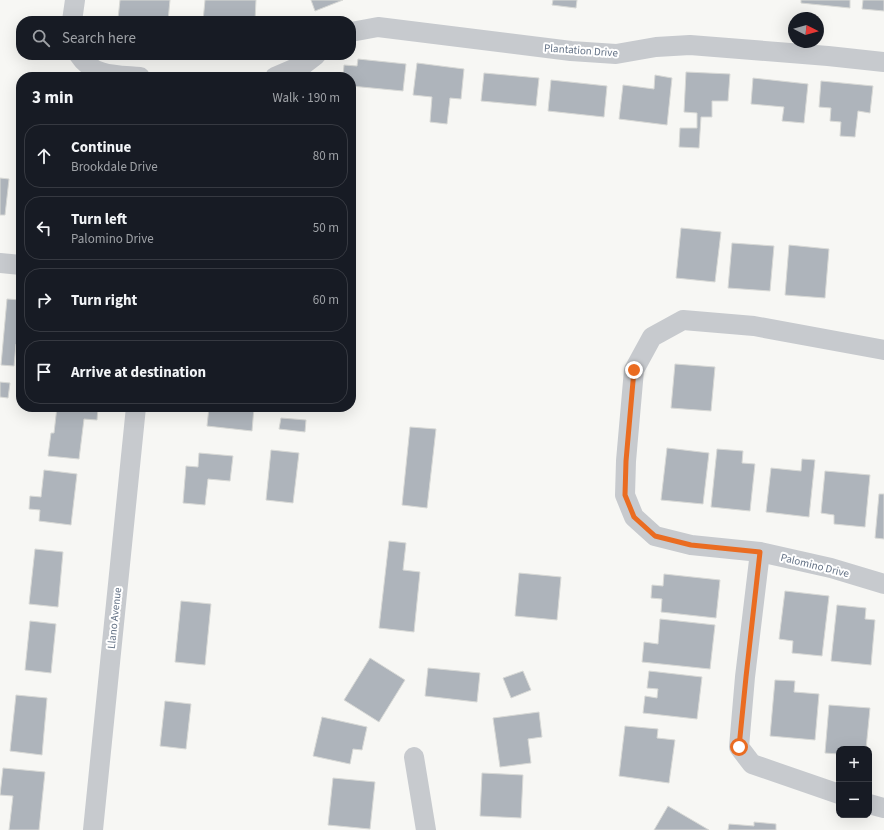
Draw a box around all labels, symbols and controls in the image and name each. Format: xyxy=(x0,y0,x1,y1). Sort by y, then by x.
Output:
north arrow xyxy=(788,12,824,48)
search box xyxy=(16,16,356,60)
icon: search xyxy=(30,27,52,49)
text: Search here xyxy=(62,28,136,49)
street label: Plantation Drive xyxy=(544,40,619,61)
text: 3 min xyxy=(32,86,73,110)
text: Walk · 190 m xyxy=(272,89,340,107)
text: Continue xyxy=(71,137,131,158)
icon: ahead xyxy=(33,145,55,167)
text: 80 m xyxy=(313,147,339,165)
text: Brookdale Drive xyxy=(71,158,158,176)
text: Turn left xyxy=(71,209,127,230)
icon: left xyxy=(33,217,55,239)
text: 50 m xyxy=(313,219,339,237)
text: Palomino Drive xyxy=(71,230,154,248)
icon: right xyxy=(33,289,55,311)
text: Turn right xyxy=(71,290,137,311)
text: 60 m xyxy=(313,291,339,309)
icon: arrive xyxy=(33,361,55,383)
route end xyxy=(625,361,643,379)
text: Arrive at destination xyxy=(71,362,206,383)
street label: Palomino Drive xyxy=(779,550,851,581)
street label: Llano Avenue xyxy=(104,586,125,650)
route start xyxy=(730,738,748,756)
map controls xyxy=(836,746,872,818)
button: + xyxy=(836,746,872,782)
button: − xyxy=(836,782,872,818)

